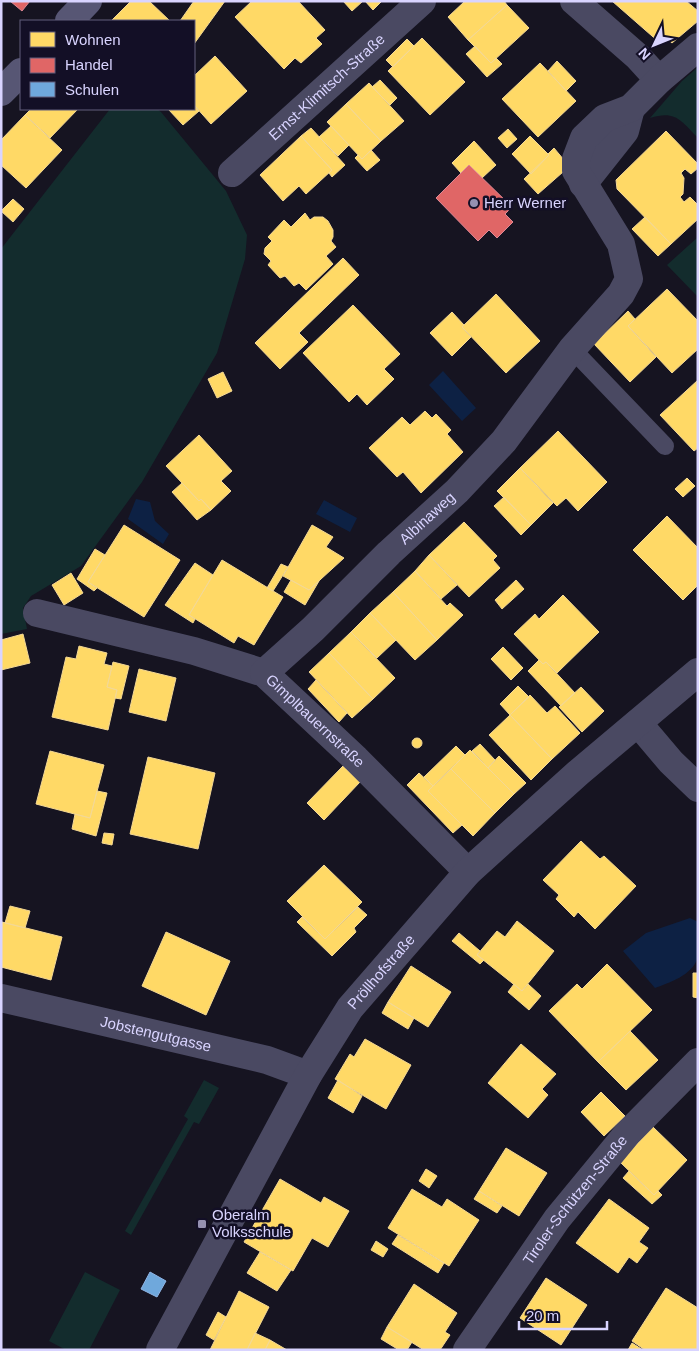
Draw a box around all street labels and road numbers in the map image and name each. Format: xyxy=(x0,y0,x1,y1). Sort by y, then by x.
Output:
street label: Ernst-Klimitsch-Straße xyxy=(265,30,388,143)
street label: Albinaweg xyxy=(396,488,458,547)
street label: Gimplbauernstraße xyxy=(263,670,368,771)
street label: Pröllhofstraße xyxy=(344,931,418,1013)
street label: Jobstengutgasse xyxy=(99,1012,213,1055)
street label: Tiroler-Schützen-Straße xyxy=(519,1132,630,1268)

